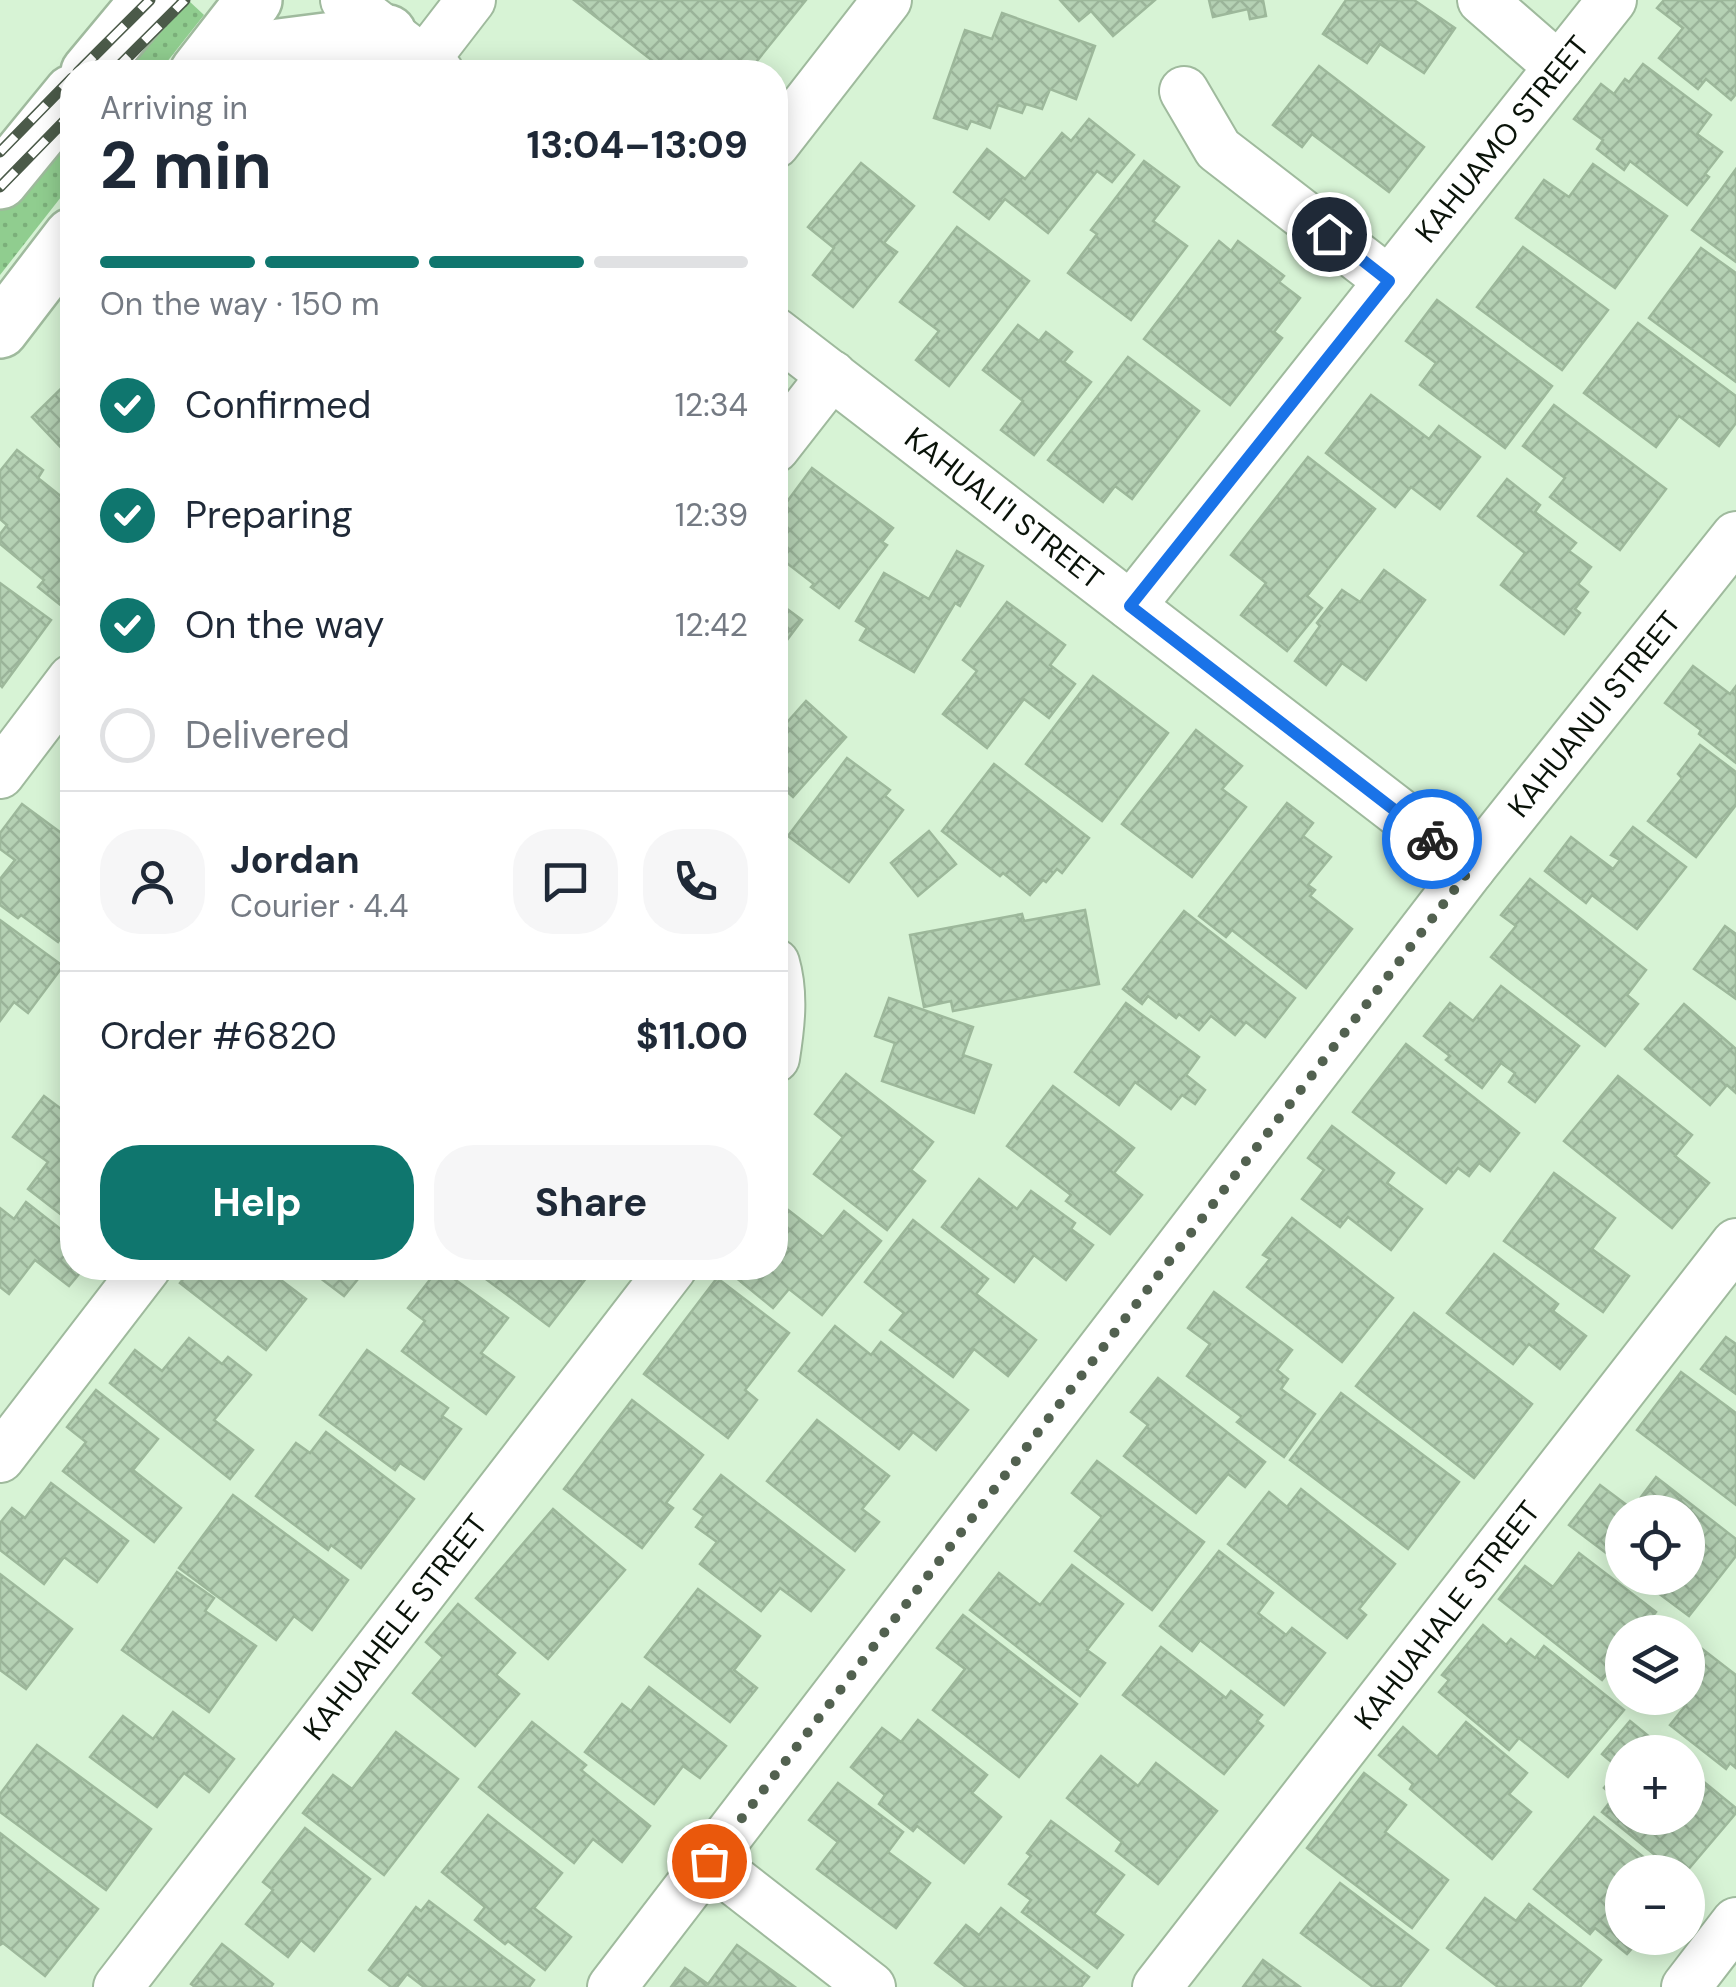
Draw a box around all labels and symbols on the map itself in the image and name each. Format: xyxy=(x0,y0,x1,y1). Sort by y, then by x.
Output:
street label: KAHUAMO STREET xyxy=(1407,28,1597,250)
pin xyxy=(1287,192,1372,277)
street label: KAHUALI'I STREET xyxy=(897,418,1111,598)
street label: KAHUANUI STREET xyxy=(1499,603,1689,825)
courier xyxy=(1382,789,1482,889)
street label: KAHUAHALE STREET xyxy=(1345,1493,1549,1737)
street label: KAHUAHELE STREET xyxy=(294,1506,496,1748)
pin xyxy=(667,1819,752,1904)

